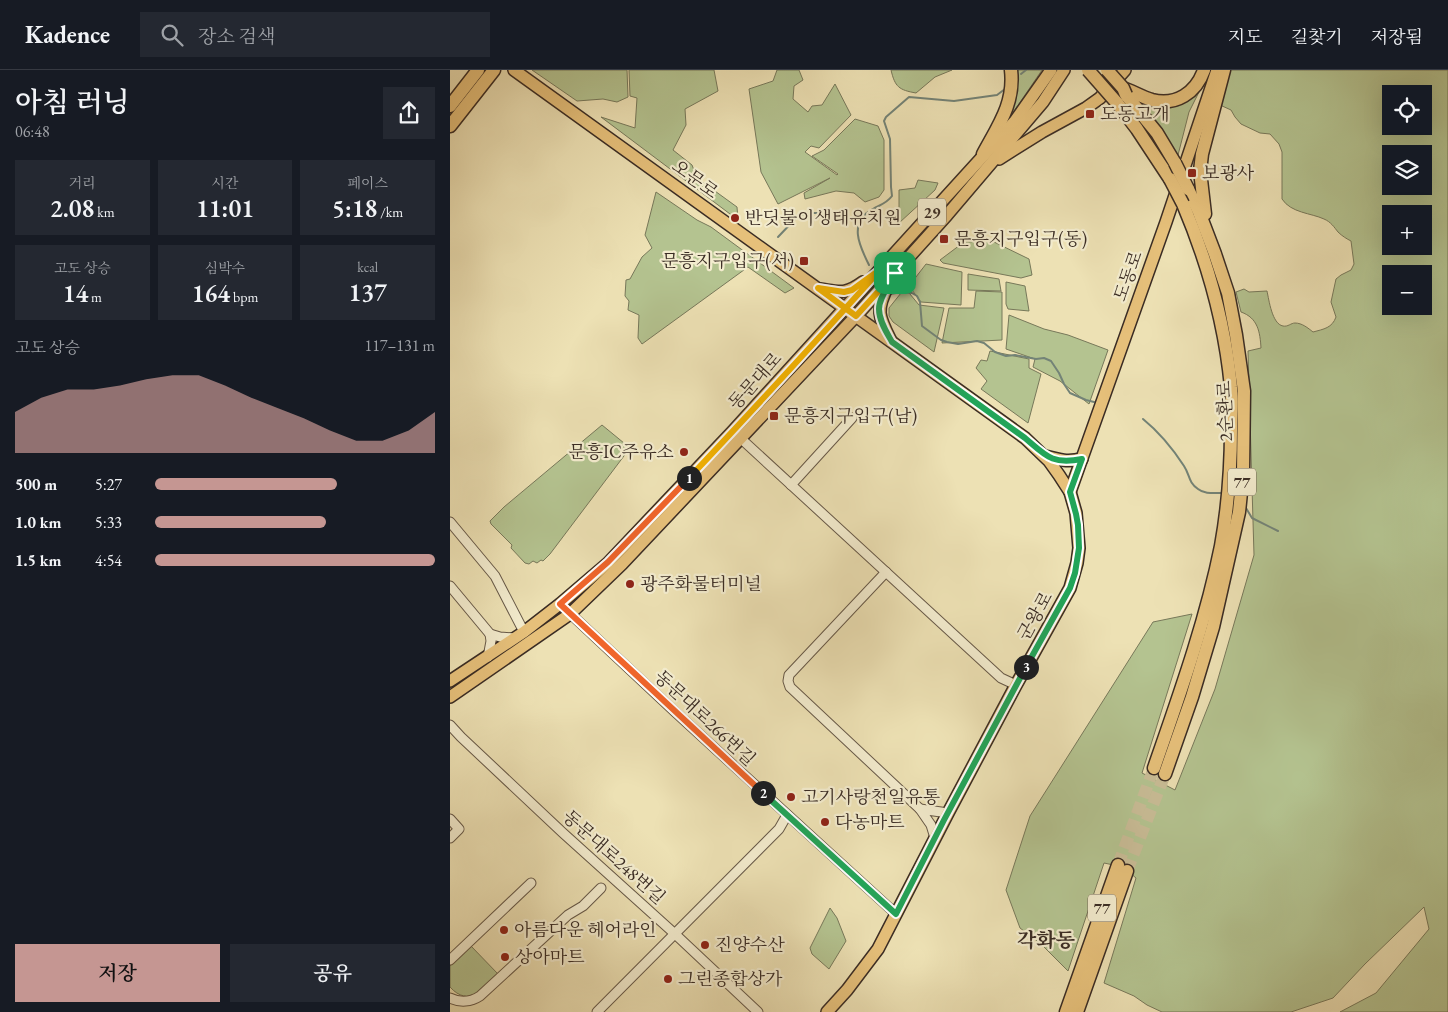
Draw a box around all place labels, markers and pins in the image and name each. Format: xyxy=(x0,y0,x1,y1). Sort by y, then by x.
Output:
place label: 도동고개 xyxy=(1100,102,1170,125)
marker: 도동고개 xyxy=(1084,108,1096,120)
place label: 보광사 xyxy=(1202,161,1255,184)
marker: 보광사 xyxy=(1186,167,1198,179)
place label: 반딧불이생태유치원 xyxy=(745,206,902,229)
marker: 반딧불이생태유치원 xyxy=(729,212,741,224)
place label: 문흥지구입구(동) xyxy=(954,227,1087,250)
marker: 문흥지구입구(동) xyxy=(938,233,950,245)
place label: 문흥지구입구(서) xyxy=(661,249,794,272)
pin xyxy=(874,252,916,294)
marker: 문흥지구입구(서) xyxy=(798,255,810,267)
place label: 문흥지구입구(남) xyxy=(784,404,917,427)
marker: 문흥지구입구(남) xyxy=(768,410,780,422)
place label: 문흥IC주유소 xyxy=(568,440,674,463)
marker: 문흥IC주유소 xyxy=(678,446,690,458)
pin: 1 xyxy=(676,466,702,490)
place label: 광주화물터미널 xyxy=(640,572,762,595)
marker: 광주화물터미널 xyxy=(624,578,636,590)
pin: 3 xyxy=(1014,654,1038,680)
pin: 2 xyxy=(750,780,776,806)
place label: 고기사랑천일유통 xyxy=(801,785,940,808)
marker: 고기사랑천일유통 xyxy=(785,791,797,803)
place label: 다농마트 xyxy=(835,810,905,833)
marker: 다농마트 xyxy=(819,816,831,828)
place label: 아름다운 헤어라인 xyxy=(514,918,657,941)
marker: 아름다운 헤어라인 xyxy=(498,924,510,936)
place label: 진양수산 xyxy=(715,933,785,956)
marker: 진양수산 xyxy=(699,939,711,951)
place label: 상아마트 xyxy=(515,945,585,968)
marker: 상아마트 xyxy=(499,951,511,963)
place label: 그린종합상가 xyxy=(678,967,783,990)
marker: 그린종합상가 xyxy=(662,973,674,985)

